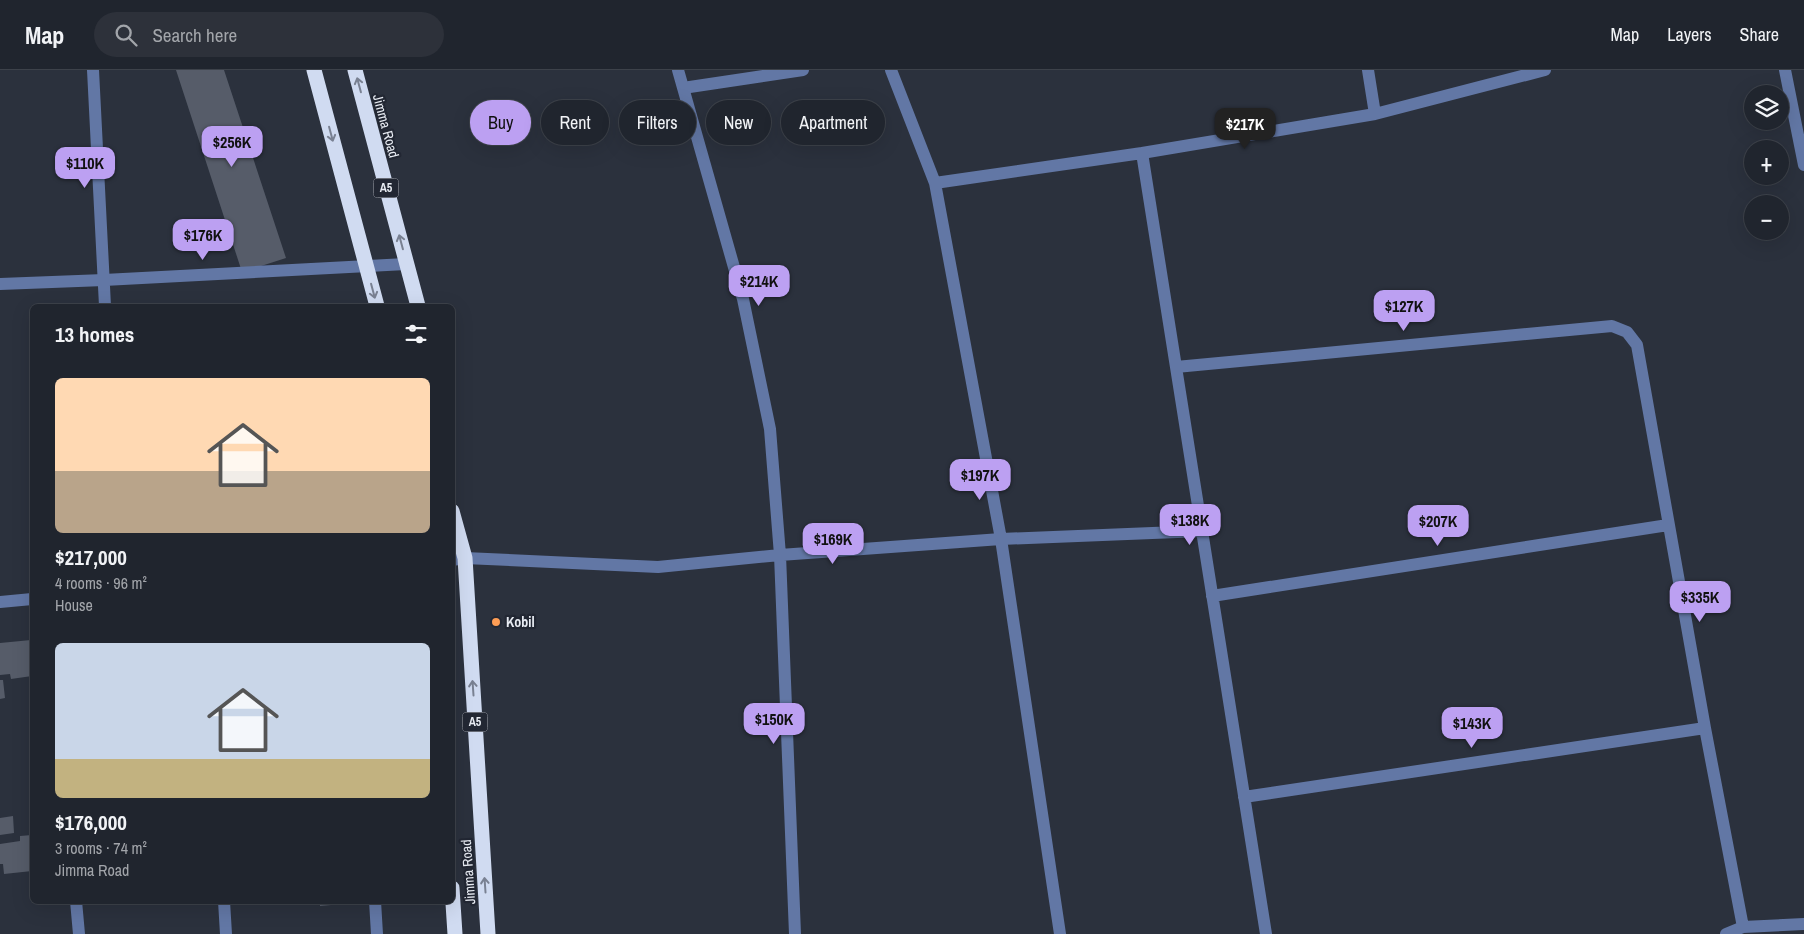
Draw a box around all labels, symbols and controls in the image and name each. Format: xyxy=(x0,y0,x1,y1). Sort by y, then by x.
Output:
search box xyxy=(94,12,444,57)
text: Map xyxy=(25,19,64,51)
icon: search xyxy=(112,21,140,49)
text: Search here xyxy=(152,22,237,48)
text: Map xyxy=(1611,22,1639,47)
text: Layers xyxy=(1667,22,1712,47)
text: Share xyxy=(1740,22,1779,47)
one-way arrow xyxy=(354,78,363,94)
map controls xyxy=(1744,85,1789,240)
button: layers xyxy=(1744,85,1789,130)
street label: Jimma Road xyxy=(369,92,403,160)
chip: Buy xyxy=(470,100,531,145)
chip: Rent xyxy=(541,100,609,145)
chip: Filters xyxy=(619,100,696,145)
chip: New xyxy=(706,100,771,145)
chip: Apartment xyxy=(781,100,885,145)
pin: $217K xyxy=(1210,108,1280,150)
text: $217K xyxy=(1226,113,1264,135)
pin: $256K xyxy=(197,126,267,168)
one-way arrow xyxy=(327,126,336,142)
text: $256K xyxy=(213,131,251,153)
button: + xyxy=(1744,140,1789,185)
pin: $110K xyxy=(50,146,120,189)
text: $110K xyxy=(66,152,104,174)
road number: A5 xyxy=(374,179,398,198)
button: − xyxy=(1744,195,1789,240)
pin: $176K xyxy=(168,218,238,261)
text: $176K xyxy=(184,224,222,246)
one-way arrow xyxy=(395,235,405,251)
pin: $214K xyxy=(724,264,794,307)
text: $214K xyxy=(740,270,778,292)
one-way arrow xyxy=(369,283,378,299)
pin: $127K xyxy=(1369,290,1439,332)
text: $127K xyxy=(1385,295,1423,317)
text: 13 homes xyxy=(55,320,134,349)
icon: filters xyxy=(402,320,430,348)
icon: home xyxy=(198,410,288,500)
pin: $197K xyxy=(945,458,1015,501)
text: $197K xyxy=(961,464,999,486)
pin: $138K xyxy=(1155,504,1225,546)
pin: $207K xyxy=(1403,504,1473,547)
text: $138K xyxy=(1171,509,1209,531)
text: $207K xyxy=(1419,510,1457,532)
pin: $169K xyxy=(798,522,868,565)
text: $169K xyxy=(814,528,852,550)
text: $217,000 xyxy=(55,543,127,572)
text: 4 rooms · 96 m² xyxy=(55,572,147,594)
pin: $335K xyxy=(1665,580,1735,623)
text: $335K xyxy=(1681,586,1719,608)
text: House xyxy=(55,594,93,616)
place label: Kobil xyxy=(506,613,535,631)
marker: Kobil xyxy=(490,616,502,628)
icon: home xyxy=(198,675,288,765)
one-way arrow xyxy=(468,681,477,697)
pin: $150K xyxy=(739,702,809,745)
pin: $143K xyxy=(1437,706,1507,749)
text: $150K xyxy=(755,708,793,730)
road number: A5 xyxy=(462,712,488,732)
text: $143K xyxy=(1453,712,1491,734)
text: $176,000 xyxy=(55,808,127,837)
text: 3 rooms · 74 m² xyxy=(55,837,147,859)
street label: Jimma Road xyxy=(457,839,479,905)
text: Jimma Road xyxy=(55,859,129,881)
one-way arrow xyxy=(481,878,490,894)

